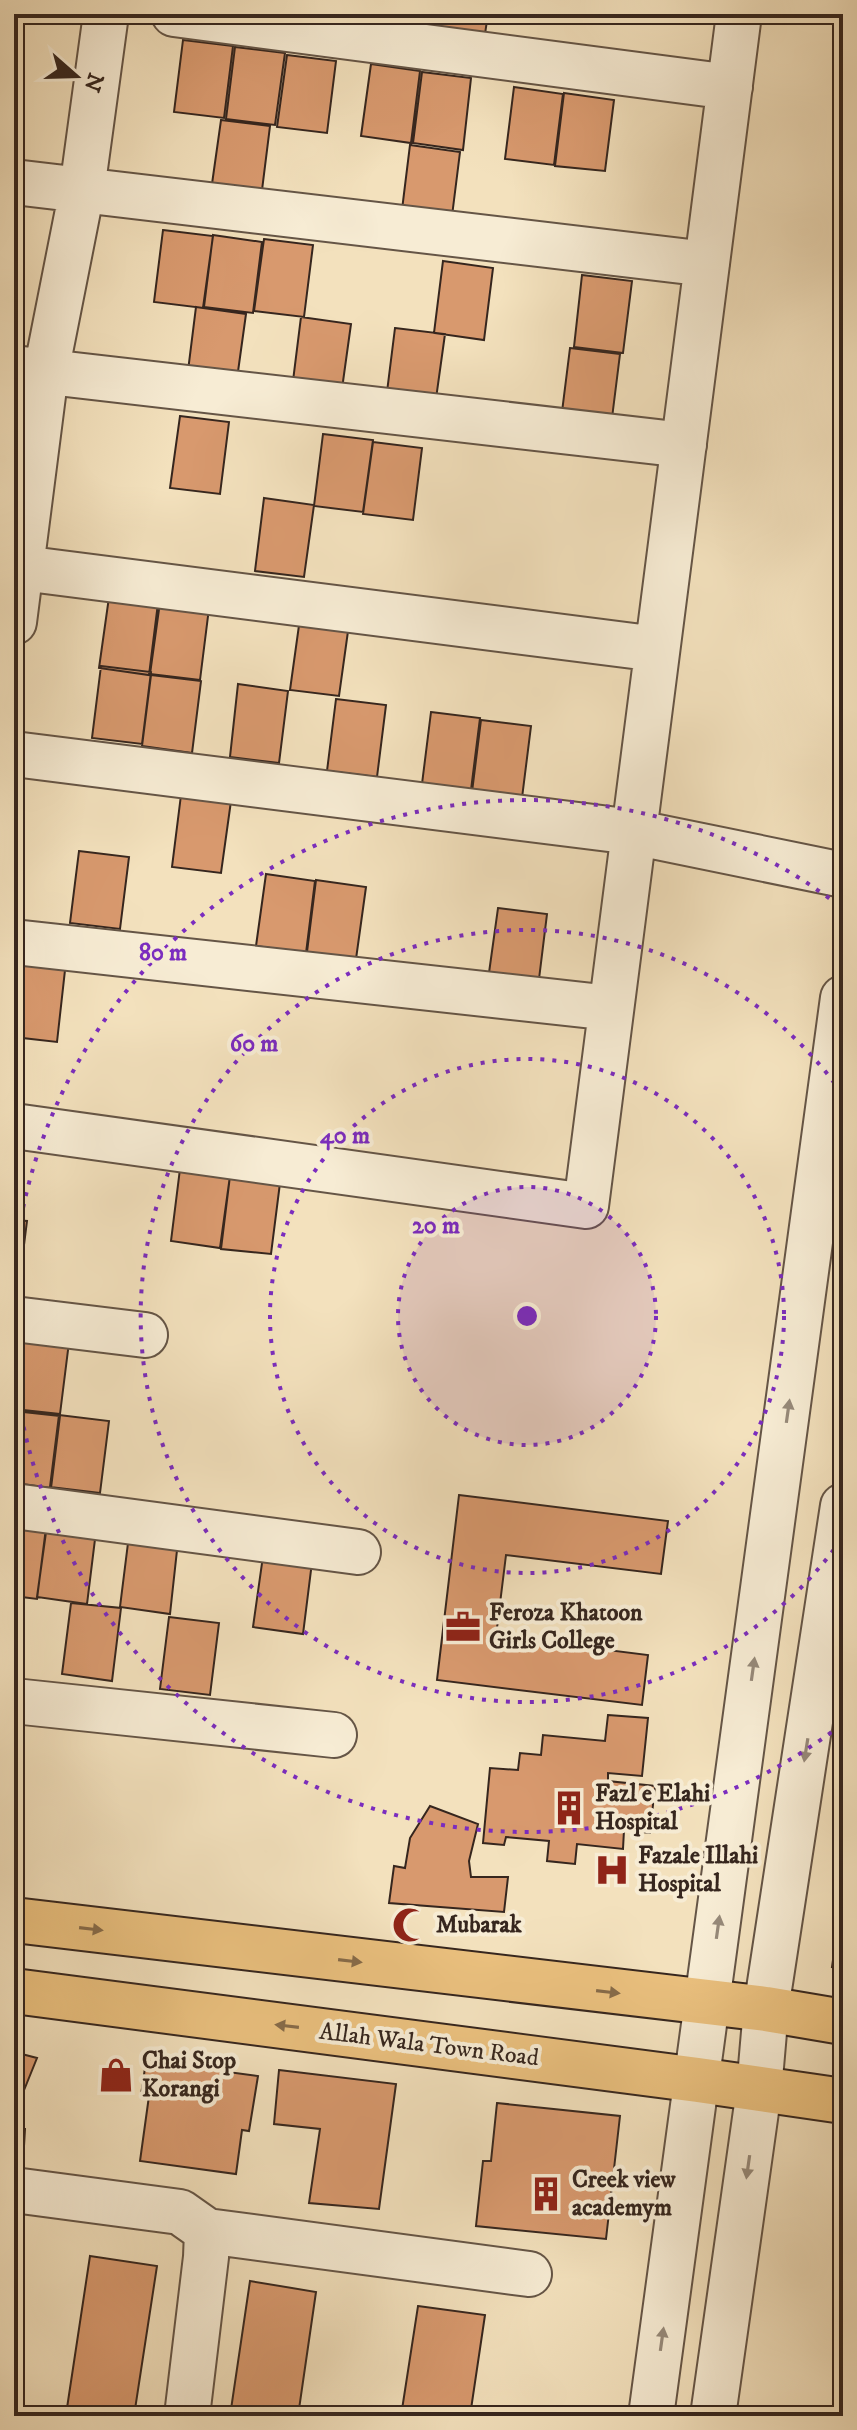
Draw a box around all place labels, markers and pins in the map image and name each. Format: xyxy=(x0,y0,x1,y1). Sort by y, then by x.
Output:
centre of rings xyxy=(513,1302,541,1330)
place label: Feroza Khatoon Girls College xyxy=(489,1598,643,1656)
office icon: Feroza Khatoon Girls College xyxy=(444,1608,482,1646)
place label: Fazl e Elahi Hospital xyxy=(595,1779,710,1837)
building icon: Fazl e Elahi Hospital xyxy=(550,1789,588,1827)
place label: Fazale Illahi Hospital xyxy=(638,1841,758,1899)
hospital icon: Fazale Illahi Hospital xyxy=(593,1851,631,1889)
mosque icon: Mubarak xyxy=(391,1906,429,1944)
place label: Mubarak xyxy=(436,1910,523,1940)
place label: Chai Stop Korangi xyxy=(142,2046,236,2104)
shop icon: Chai Stop Korangi xyxy=(97,2056,135,2094)
place label: Creek view academym xyxy=(572,2165,676,2223)
building icon: Creek view academym xyxy=(527,2175,565,2213)

